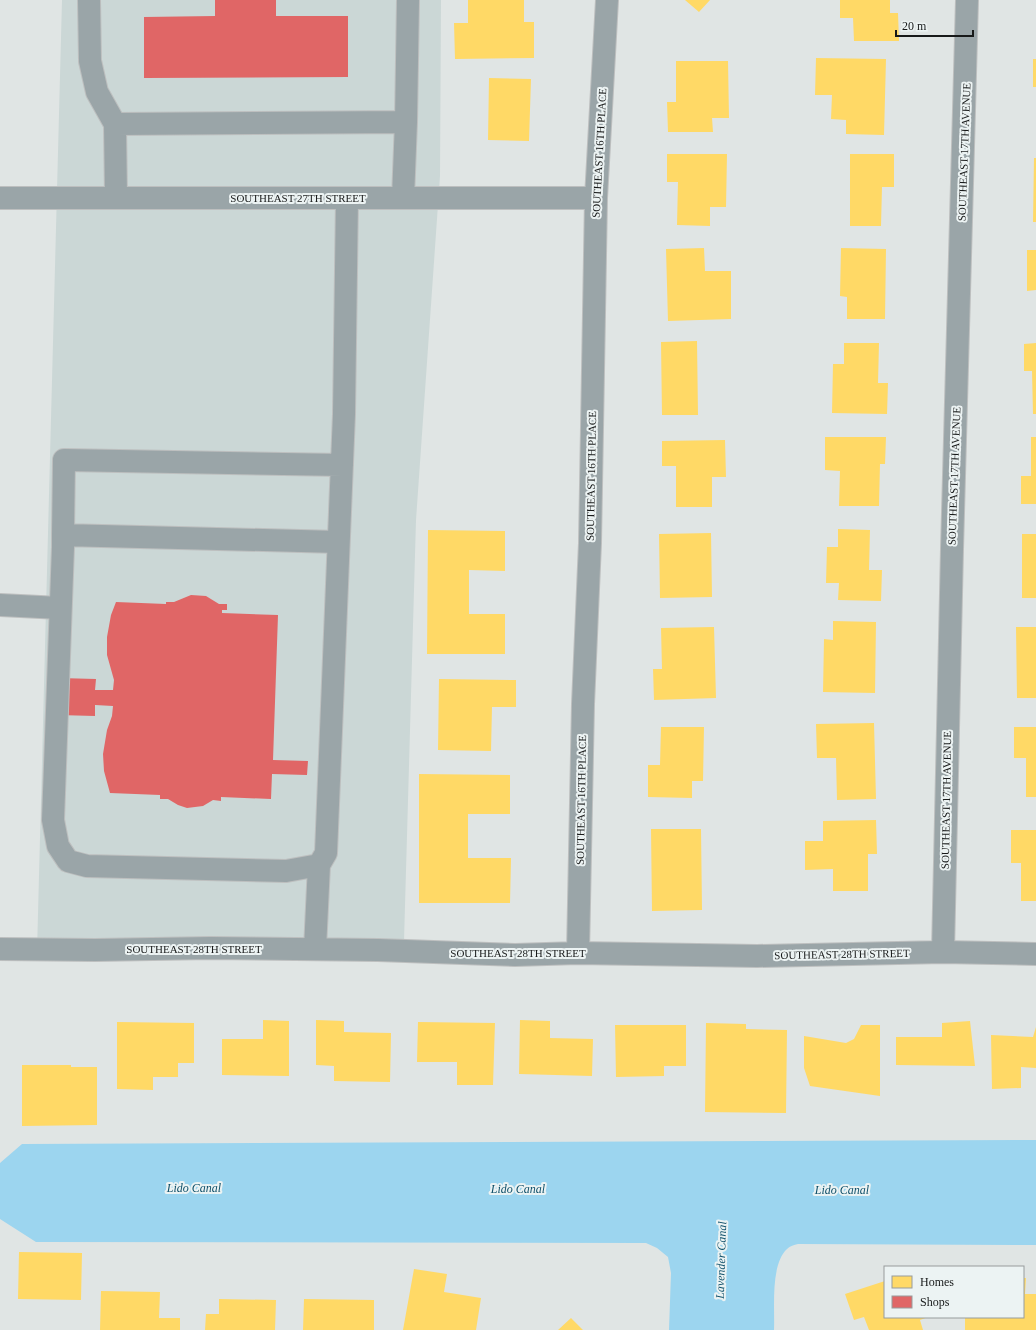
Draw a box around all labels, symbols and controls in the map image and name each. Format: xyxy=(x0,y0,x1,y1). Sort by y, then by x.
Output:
scale bar xyxy=(896,12,973,38)
text: 20 m xyxy=(902,19,927,33)
street label: SOUTHEAST 17TH AVENUE xyxy=(956,82,972,221)
street label: SOUTHEAST 16TH PLACE xyxy=(590,88,608,218)
street label: SOUTHEAST 27TH STREET xyxy=(230,192,366,204)
street label: SOUTHEAST 17TH AVENUE xyxy=(946,406,962,545)
street label: SOUTHEAST 16TH PLACE xyxy=(584,411,598,541)
street label: SOUTHEAST 17TH AVENUE xyxy=(939,730,953,869)
street label: SOUTHEAST 16TH PLACE xyxy=(574,735,588,865)
street label: SOUTHEAST 28TH STREET xyxy=(126,943,262,955)
street label: SOUTHEAST 28TH STREET xyxy=(450,947,586,959)
street label: SOUTHEAST 28TH STREET xyxy=(774,947,910,961)
water label: Lido Canal xyxy=(166,1181,222,1195)
water label: Lido Canal xyxy=(490,1182,546,1196)
water label: Lido Canal xyxy=(814,1183,870,1197)
water label: Lavender Canal xyxy=(713,1220,729,1300)
legend xyxy=(884,1266,1024,1318)
text: Homes xyxy=(920,1275,954,1289)
text: Shops xyxy=(920,1295,950,1309)

